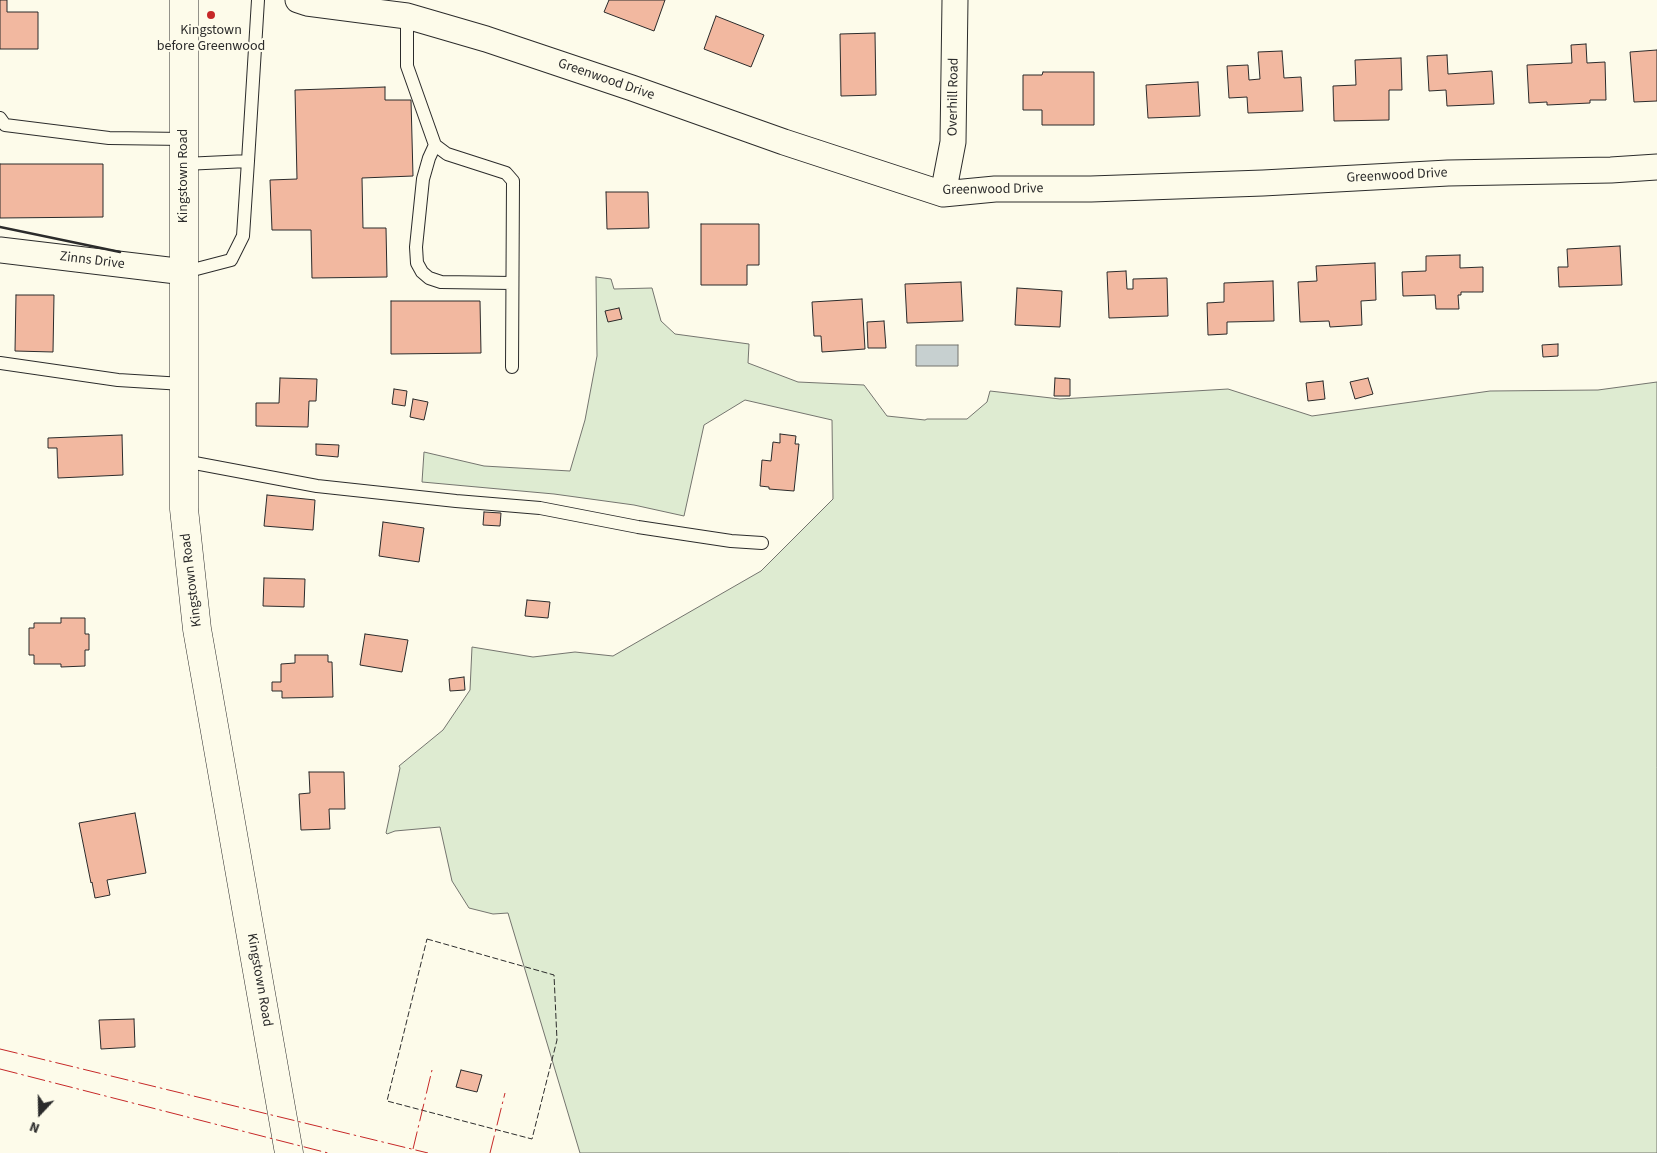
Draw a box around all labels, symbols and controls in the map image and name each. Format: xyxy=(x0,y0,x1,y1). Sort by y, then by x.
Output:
marker: Kingstown before Greenwood xyxy=(205,9,217,21)
place label: Kingstown before Greenwood xyxy=(157,23,265,56)
street label: Greenwood Drive xyxy=(556,56,656,104)
street label: Overhill Road xyxy=(945,58,963,136)
street label: Kingstown Road xyxy=(176,129,192,223)
street label: Greenwood Drive xyxy=(1346,165,1448,187)
street label: Greenwood Drive xyxy=(942,181,1044,199)
street label: Zinns Drive xyxy=(59,249,125,273)
street label: Kingstown Road xyxy=(178,532,206,628)
street label: Kingstown Road xyxy=(243,932,275,1028)
north arrow xyxy=(15,1088,65,1138)
text: N xyxy=(27,1116,43,1138)

